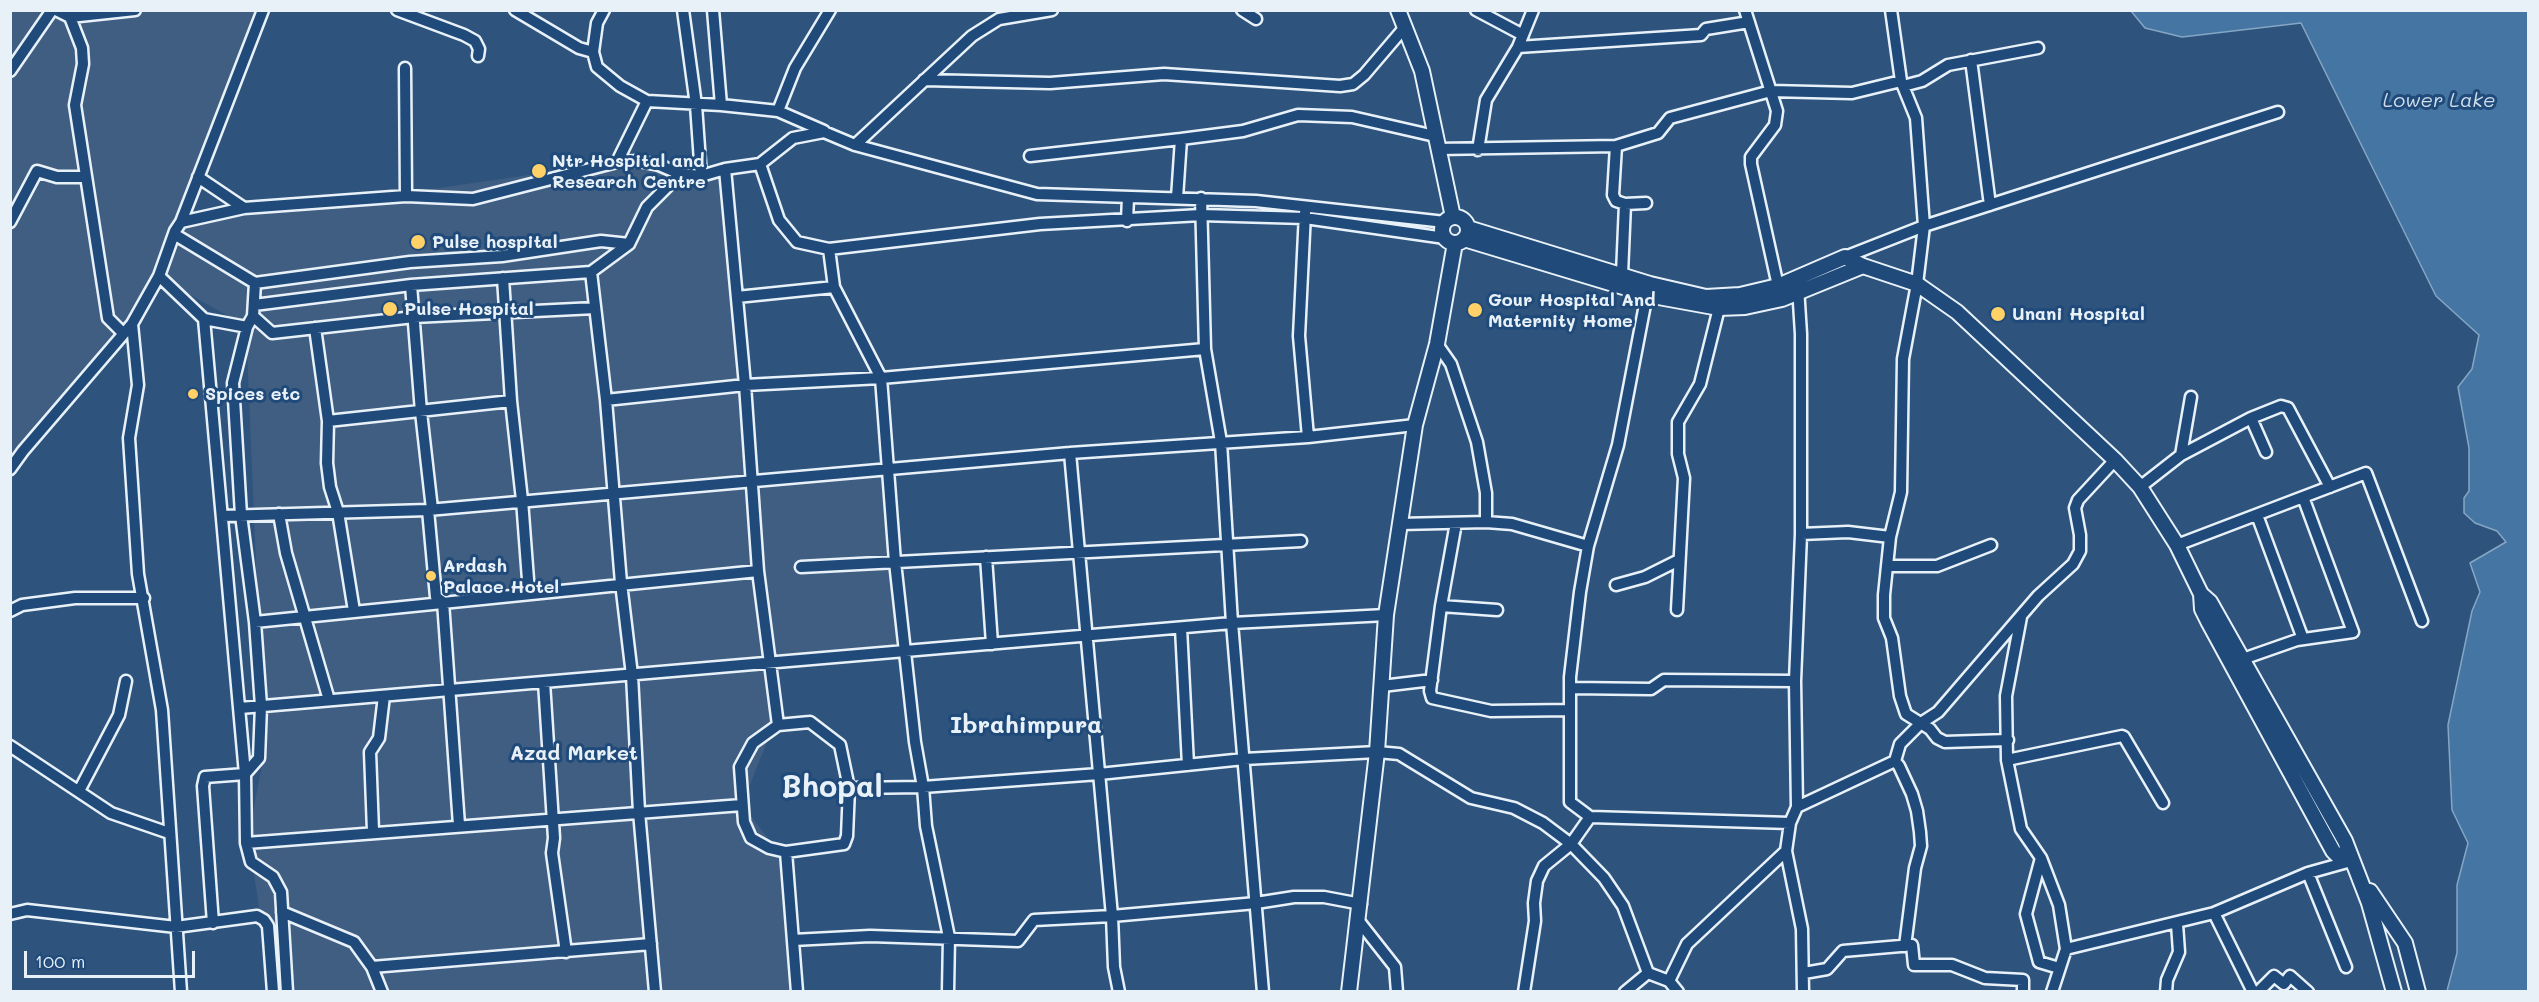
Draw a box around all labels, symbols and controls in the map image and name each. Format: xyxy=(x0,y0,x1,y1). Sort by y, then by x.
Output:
water label: Lower Lake xyxy=(2383,89,2495,113)
place label: Ntr Hospital and Research Centre xyxy=(552,150,706,192)
marker: Ntr Hospital and Research Centre xyxy=(530,162,548,180)
place label: Pulse hospital xyxy=(432,231,558,253)
marker: Pulse hospital xyxy=(409,233,427,251)
place label: Gour Hospital And Maternity Home xyxy=(1488,289,1656,332)
place label: Pulse Hospital xyxy=(404,298,534,320)
marker: Pulse Hospital xyxy=(381,300,399,318)
marker: Gour Hospital And Maternity Home xyxy=(1466,301,1484,319)
place label: Unani Hospital xyxy=(2012,303,2145,325)
marker: Unani Hospital xyxy=(1989,305,2007,323)
place label: Spices etc xyxy=(205,383,300,405)
marker: Spices etc xyxy=(186,387,200,401)
place label: Ardash Palace Hotel xyxy=(443,555,559,598)
marker: Ardash Palace Hotel xyxy=(424,569,438,583)
district label: Ibrahimpura xyxy=(950,712,1102,740)
district label: Azad Market xyxy=(510,742,638,766)
district label: Bhopal xyxy=(781,770,883,806)
scale bar xyxy=(27,939,198,977)
text: 100 m xyxy=(35,949,85,973)

